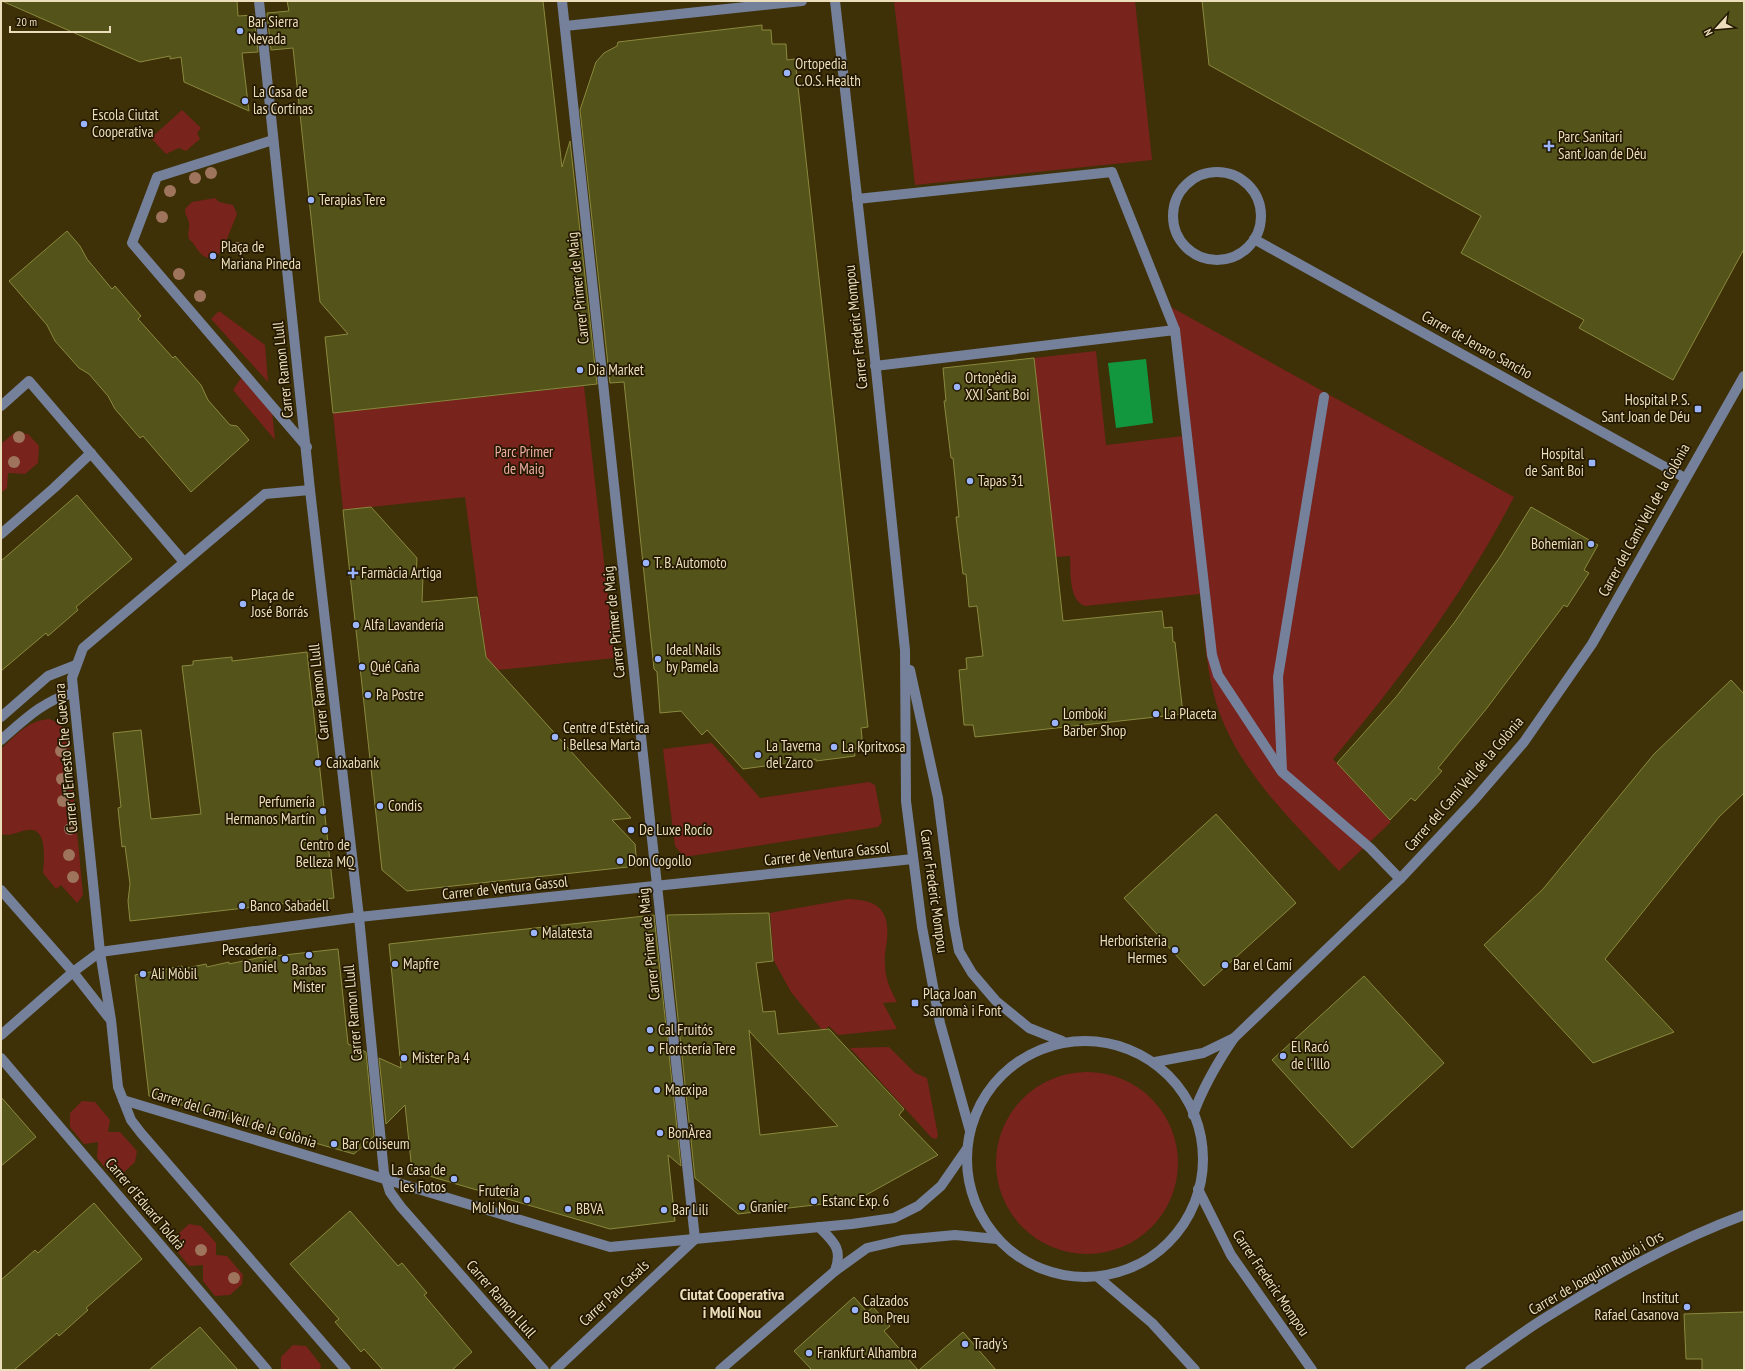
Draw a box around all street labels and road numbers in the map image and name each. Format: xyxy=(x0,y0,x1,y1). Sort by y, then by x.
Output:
street label: Carrer Primer de Maig xyxy=(562,231,593,345)
street label: Carrer Frederic Mompou xyxy=(840,264,871,390)
street label: Carrer de Jenaro Sancho xyxy=(1418,306,1536,383)
street label: Carrer Ramon Llull xyxy=(268,320,297,419)
street label: Carrer del Camí Vell de la Colònia xyxy=(1594,440,1694,600)
street label: Carrer Primer de Maig xyxy=(598,565,629,679)
street label: Carrer Ramon Llull xyxy=(304,642,333,741)
street label: Carrer d'Ernesto Che Guevara xyxy=(49,682,82,834)
street label: Carrer del Camí Vell de la Colònia xyxy=(1400,712,1527,855)
street label: Carrer Frederic Mompou xyxy=(916,828,953,954)
street label: Carrer de Ventura Gassol xyxy=(763,837,891,870)
street label: Carrer de Ventura Gassol xyxy=(441,871,569,904)
street label: Carrer Primer de Maig xyxy=(633,887,664,1001)
street label: Carrer Ramon Llull xyxy=(339,963,366,1062)
street label: Carrer del Camí Vell de la Colònia xyxy=(149,1083,319,1152)
street label: Carrer d'Eduard Toldrà xyxy=(101,1154,189,1254)
street label: Carrer Frederic Mompou xyxy=(1229,1226,1314,1340)
street label: Carrer de Joaquim Rubió i Ors xyxy=(1525,1226,1667,1319)
street label: Carrer Pau Casals xyxy=(575,1255,653,1330)
street label: Carrer Ramon Llull xyxy=(462,1256,541,1342)

